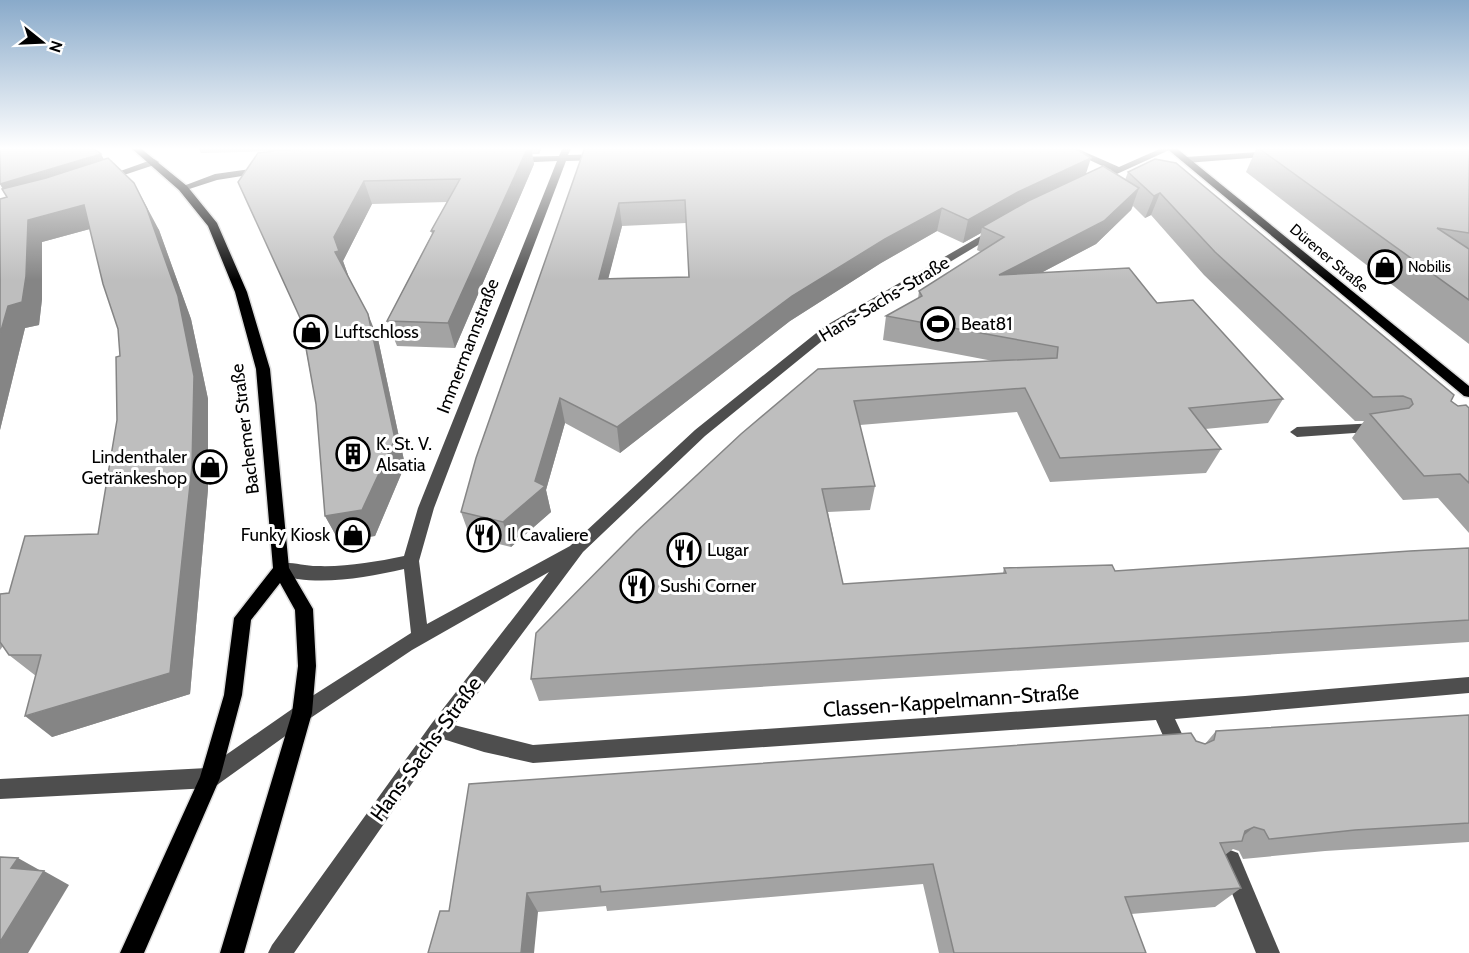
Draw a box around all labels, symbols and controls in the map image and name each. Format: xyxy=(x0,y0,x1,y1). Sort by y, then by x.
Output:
north arrow xyxy=(12,12,72,72)
text: N xyxy=(45,38,67,55)
street label: Dürener Straße xyxy=(1286,220,1372,296)
shop icon: Nobilis xyxy=(1367,249,1403,285)
street label: Hans-Sachs-Straße xyxy=(815,251,953,347)
place label: Nobilis xyxy=(1408,258,1451,276)
street label: Immermannstraße xyxy=(432,275,504,417)
sports icon: Beat81 xyxy=(920,306,956,342)
place label: Beat81 xyxy=(961,313,1012,335)
shop icon: Luftschloss xyxy=(293,314,329,350)
place label: Luftschloss xyxy=(334,321,419,343)
street label: Bachemer Straße xyxy=(226,363,264,495)
place label: K. St. V. Alsatia xyxy=(376,433,432,476)
building icon: K. St. V. Alsatia xyxy=(335,436,371,472)
place label: Lindenthaler Getränkeshop xyxy=(81,446,187,489)
shop icon: Lindenthaler Getränkeshop xyxy=(192,449,228,485)
shop icon: Funky Kiosk xyxy=(335,517,371,553)
restaurant icon: Il Cavaliere xyxy=(466,517,502,553)
place label: Funky Kiosk xyxy=(241,524,331,546)
place label: Il Cavaliere xyxy=(507,524,588,546)
restaurant icon: Lugar xyxy=(666,532,702,568)
place label: Lugar xyxy=(707,539,749,561)
restaurant icon: Sushi Corner xyxy=(619,568,655,604)
place label: Sushi Corner xyxy=(660,575,757,597)
street label: Hans-Sachs-Straße xyxy=(365,671,487,826)
street label: Classen-Kappelmann-Straße xyxy=(822,679,1080,722)

